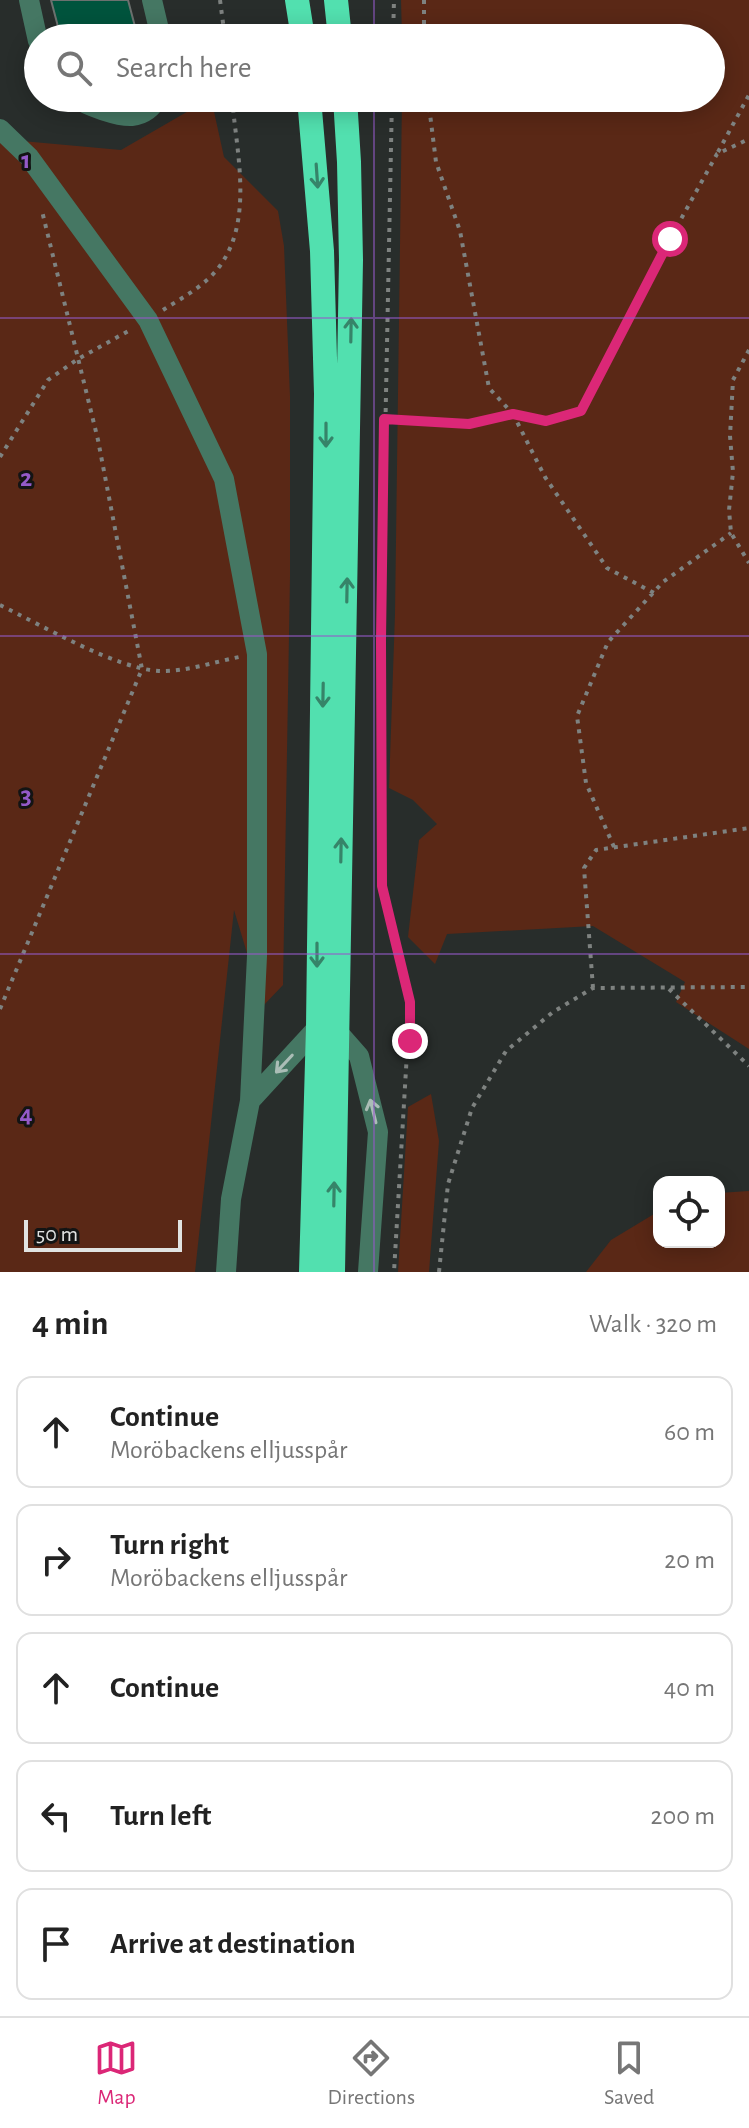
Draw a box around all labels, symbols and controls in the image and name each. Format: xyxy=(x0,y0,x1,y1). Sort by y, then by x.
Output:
search box xyxy=(24,24,725,112)
icon: search xyxy=(52,46,96,90)
text: Search here xyxy=(116,53,252,83)
text: 1 xyxy=(21,147,31,173)
one-way arrow xyxy=(309,162,324,189)
route start xyxy=(652,221,688,257)
one-way arrow xyxy=(343,317,358,344)
one-way arrow xyxy=(318,421,334,448)
text: 2 xyxy=(20,465,32,491)
one-way arrow xyxy=(339,577,355,604)
one-way arrow xyxy=(315,681,330,708)
text: 3 xyxy=(20,783,32,809)
one-way arrow xyxy=(333,837,349,864)
one-way arrow xyxy=(309,941,325,968)
route end xyxy=(392,1023,428,1059)
one-way arrow xyxy=(275,1054,294,1074)
one-way arrow xyxy=(364,1099,379,1124)
text: 4 xyxy=(19,1101,33,1127)
map controls xyxy=(653,1176,725,1248)
button: locate xyxy=(653,1176,725,1248)
one-way arrow xyxy=(326,1181,342,1208)
scale bar xyxy=(24,1216,182,1252)
text: 50 m xyxy=(36,1223,78,1245)
text: 4 min xyxy=(32,1307,109,1341)
text: Walk · 320 m xyxy=(589,1311,717,1337)
text: Continue xyxy=(110,1402,219,1432)
icon: ahead xyxy=(34,1410,78,1454)
text: 60 m xyxy=(664,1419,715,1445)
text: Moröbackens elljusspår xyxy=(110,1437,347,1463)
text: Turn right xyxy=(110,1530,229,1560)
icon: right xyxy=(34,1538,78,1582)
text: 20 m xyxy=(664,1547,715,1573)
text: Moröbackens elljusspår xyxy=(110,1565,347,1591)
icon: ahead xyxy=(34,1666,78,1710)
text: Continue xyxy=(110,1673,219,1703)
text: 40 m xyxy=(664,1675,715,1701)
icon: left xyxy=(34,1794,78,1838)
text: Turn left xyxy=(110,1801,211,1831)
text: 200 m xyxy=(651,1803,715,1829)
icon: arrive xyxy=(34,1922,78,1966)
text: Arrive at destination xyxy=(110,1929,356,1959)
tab: Map xyxy=(94,2036,138,2110)
tab: Directions xyxy=(327,2036,415,2110)
tab: Saved xyxy=(604,2036,654,2110)

